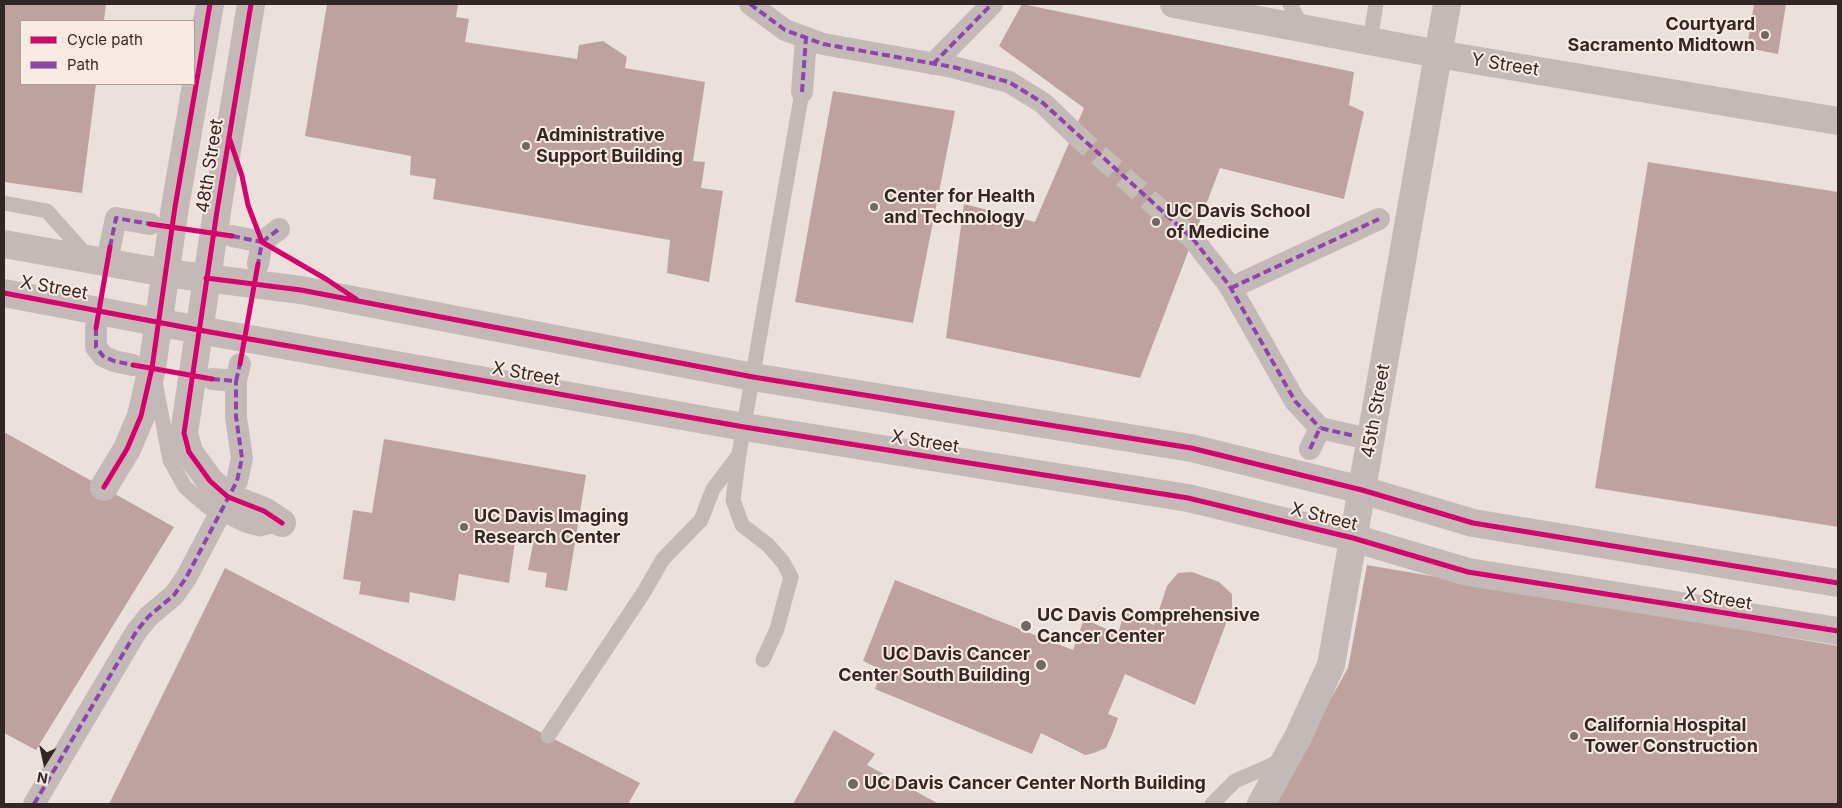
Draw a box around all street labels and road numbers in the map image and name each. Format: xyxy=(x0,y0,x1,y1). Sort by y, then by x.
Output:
street label: Y Street xyxy=(1470,49,1540,81)
street label: 48th Street xyxy=(192,117,228,215)
street label: X Street xyxy=(19,271,89,305)
street label: X Street xyxy=(491,357,561,391)
street label: 45th Street xyxy=(1357,362,1395,460)
street label: X Street xyxy=(890,426,960,458)
street label: X Street xyxy=(1288,498,1360,536)
street label: X Street xyxy=(1683,583,1753,615)

